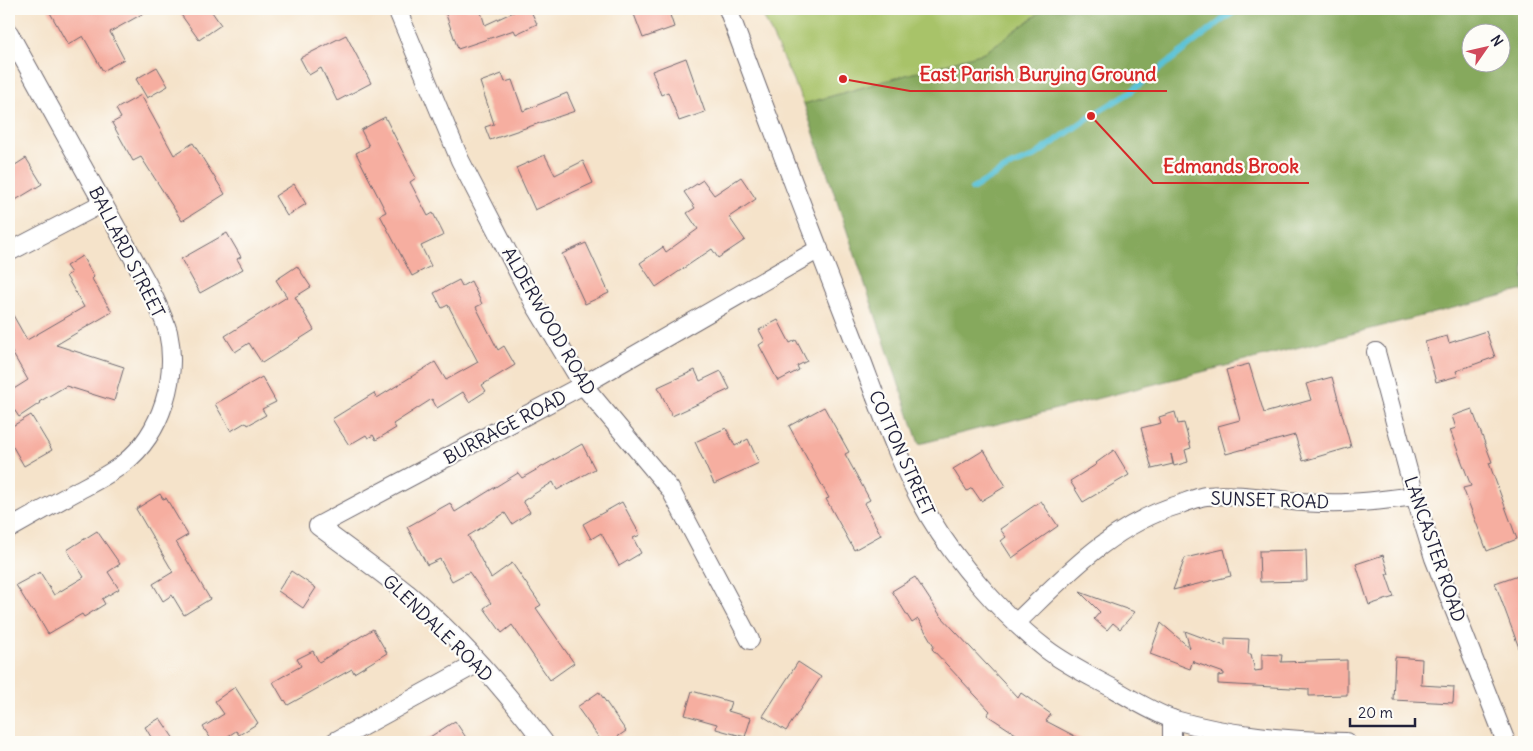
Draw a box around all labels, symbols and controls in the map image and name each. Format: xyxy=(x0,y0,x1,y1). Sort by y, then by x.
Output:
north arrow xyxy=(1460,22,1510,72)
text: N xyxy=(1487,32,1507,50)
callout: East Parish Burying Ground xyxy=(910,57,1167,91)
text: East Parish Burying Ground xyxy=(920,62,1156,86)
callout: Edmands Brook xyxy=(1153,149,1309,183)
text: Edmands Brook xyxy=(1163,154,1299,178)
street label: BALLARD STREET xyxy=(84,182,170,322)
street label: ALDERWOOD ROAD xyxy=(497,243,601,399)
street label: BURRAGE ROAD xyxy=(440,385,570,469)
street label: COTTON STREET xyxy=(864,387,940,519)
street label: LANCASTER ROAD xyxy=(1399,473,1471,625)
street label: SUNSET ROAD xyxy=(1210,486,1330,514)
street label: GLENDALE ROAD xyxy=(378,570,498,686)
scale bar xyxy=(1350,696,1416,728)
text: 20 m xyxy=(1358,703,1393,722)

